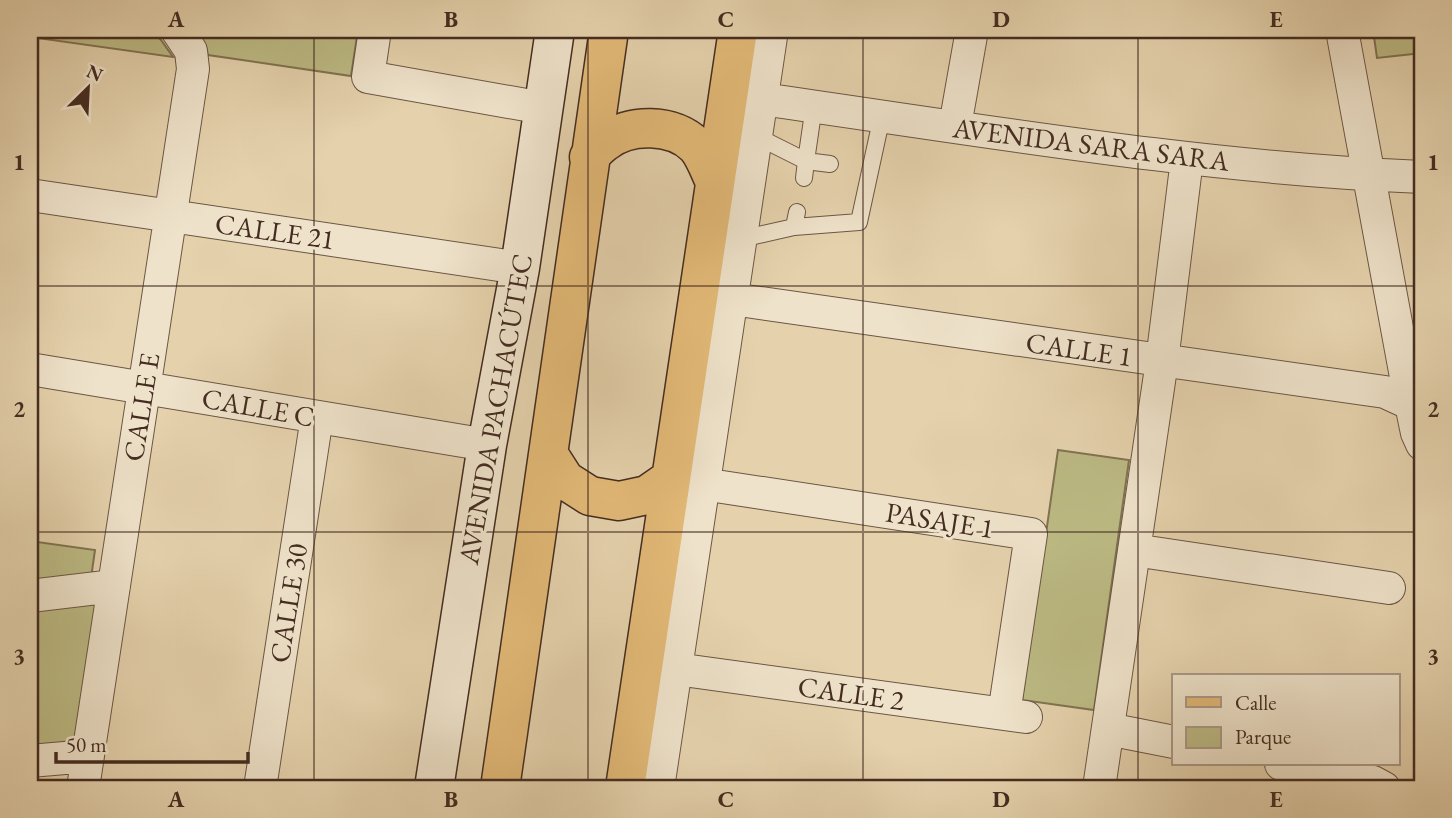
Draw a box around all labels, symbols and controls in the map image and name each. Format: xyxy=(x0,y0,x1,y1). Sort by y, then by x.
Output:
text: A xyxy=(167,4,185,34)
text: B xyxy=(444,4,458,34)
text: C xyxy=(718,4,734,34)
text: D xyxy=(992,4,1010,34)
text: E xyxy=(1269,4,1283,34)
north arrow xyxy=(52,52,122,122)
text: N xyxy=(83,58,107,88)
street label: AVENIDA SARA SARA xyxy=(950,109,1232,179)
text: 1 xyxy=(13,147,25,177)
text: 1 xyxy=(1427,147,1439,177)
street label: CALLE 21 xyxy=(213,205,337,257)
street label: AVENIDA PACHACÚTEC xyxy=(450,251,540,568)
street label: CALLE 1 xyxy=(1024,324,1134,374)
street label: CALLE E xyxy=(115,350,167,464)
street label: CALLE C xyxy=(199,379,317,435)
text: 2 xyxy=(13,394,25,424)
text: 2 xyxy=(1427,394,1439,424)
street label: PASAJE 1 xyxy=(883,494,997,546)
street label: CALLE 30 xyxy=(261,541,315,665)
text: 3 xyxy=(13,641,25,671)
text: 3 xyxy=(1427,641,1439,671)
street label: CALLE 2 xyxy=(796,668,907,718)
legend xyxy=(1172,674,1400,766)
text: Calle xyxy=(1235,689,1277,716)
scale bar xyxy=(56,720,248,764)
text: Parque xyxy=(1235,723,1291,750)
text: 50 m xyxy=(66,731,107,758)
text: A xyxy=(167,784,185,814)
text: B xyxy=(444,784,458,814)
text: C xyxy=(718,784,734,814)
text: D xyxy=(992,784,1010,814)
text: E xyxy=(1269,784,1283,814)

